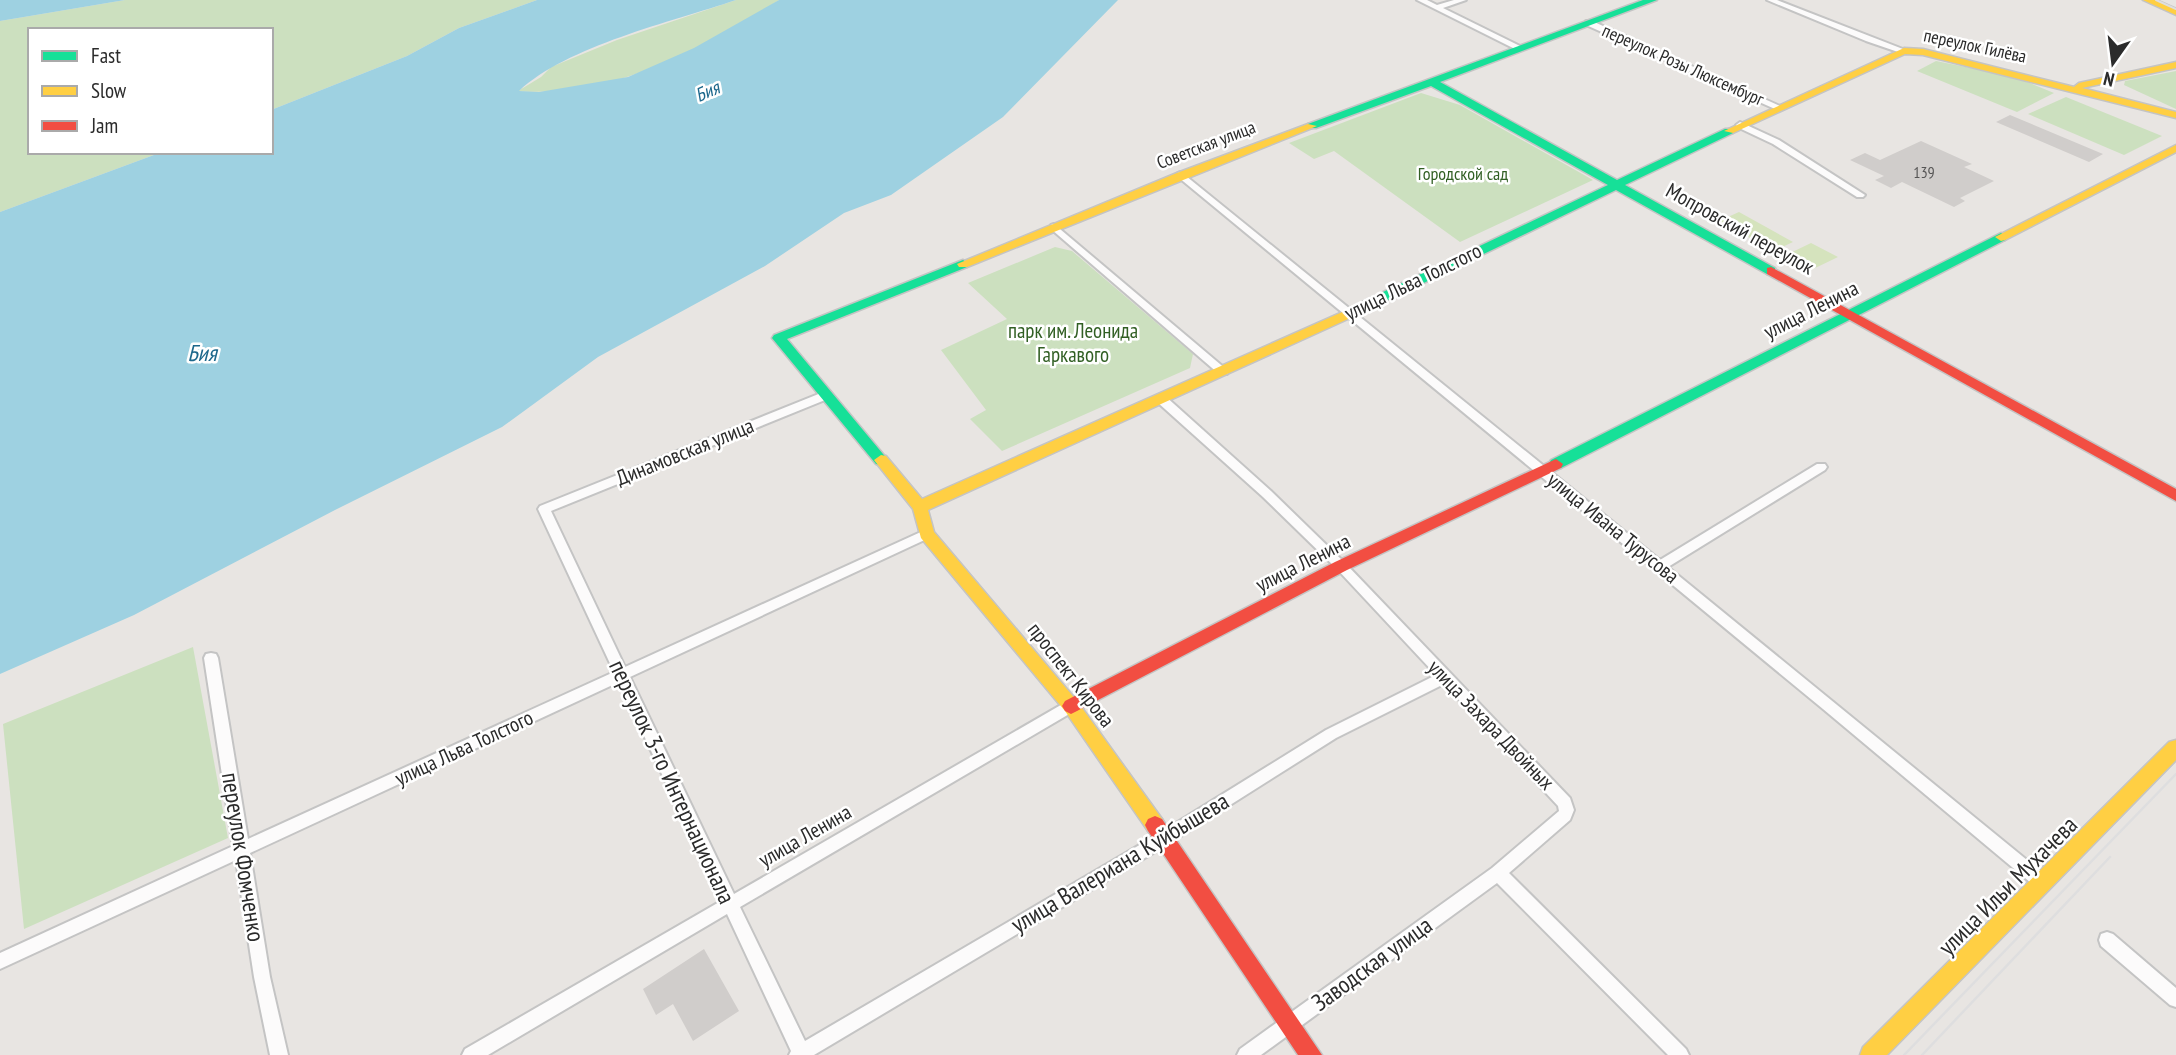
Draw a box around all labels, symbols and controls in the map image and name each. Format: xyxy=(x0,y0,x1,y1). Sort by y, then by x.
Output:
street label: переулок Розы Люксембург xyxy=(1599,19,1768,111)
street label: переулок Гилёва xyxy=(1922,23,2029,68)
legend xyxy=(28,28,273,154)
north arrow xyxy=(2078,28,2148,98)
text: Fast xyxy=(91,42,121,69)
text: N xyxy=(2101,67,2117,92)
water label: Бия xyxy=(691,74,724,107)
text: Slow xyxy=(91,77,127,104)
text: Jam xyxy=(90,112,118,139)
street label: Советская улица xyxy=(1153,115,1258,174)
park label: Городской сад xyxy=(1418,162,1508,185)
house number: 139 xyxy=(1913,162,1935,182)
street label: Мопровский переулок xyxy=(1661,177,1819,280)
street label: улица Льва Толстого xyxy=(1340,237,1486,326)
street label: улица Ленина xyxy=(1759,274,1863,345)
park label: парк им. Леонида Гаркавого xyxy=(1008,317,1138,368)
water label: Бия xyxy=(187,338,219,367)
street label: Динамовская улица xyxy=(612,412,758,491)
street label: улица Ивана Турусова xyxy=(1542,466,1685,589)
street label: улица Ленина xyxy=(1251,527,1355,598)
street label: проспект Кирова xyxy=(1022,617,1121,733)
street label: улица Захара Двойных xyxy=(1422,654,1561,796)
street label: переулок 3-го Интернационала xyxy=(602,655,743,909)
street label: улица Льва Толстого xyxy=(390,704,537,791)
street label: переулок Фомченко xyxy=(215,770,272,944)
street label: улица Валериана Куйбышева xyxy=(1005,785,1234,940)
street label: улица Ленина xyxy=(754,798,856,873)
street label: улица Ильи Мухачева xyxy=(1932,810,2084,962)
street label: Заводская улица xyxy=(1305,909,1438,1018)

